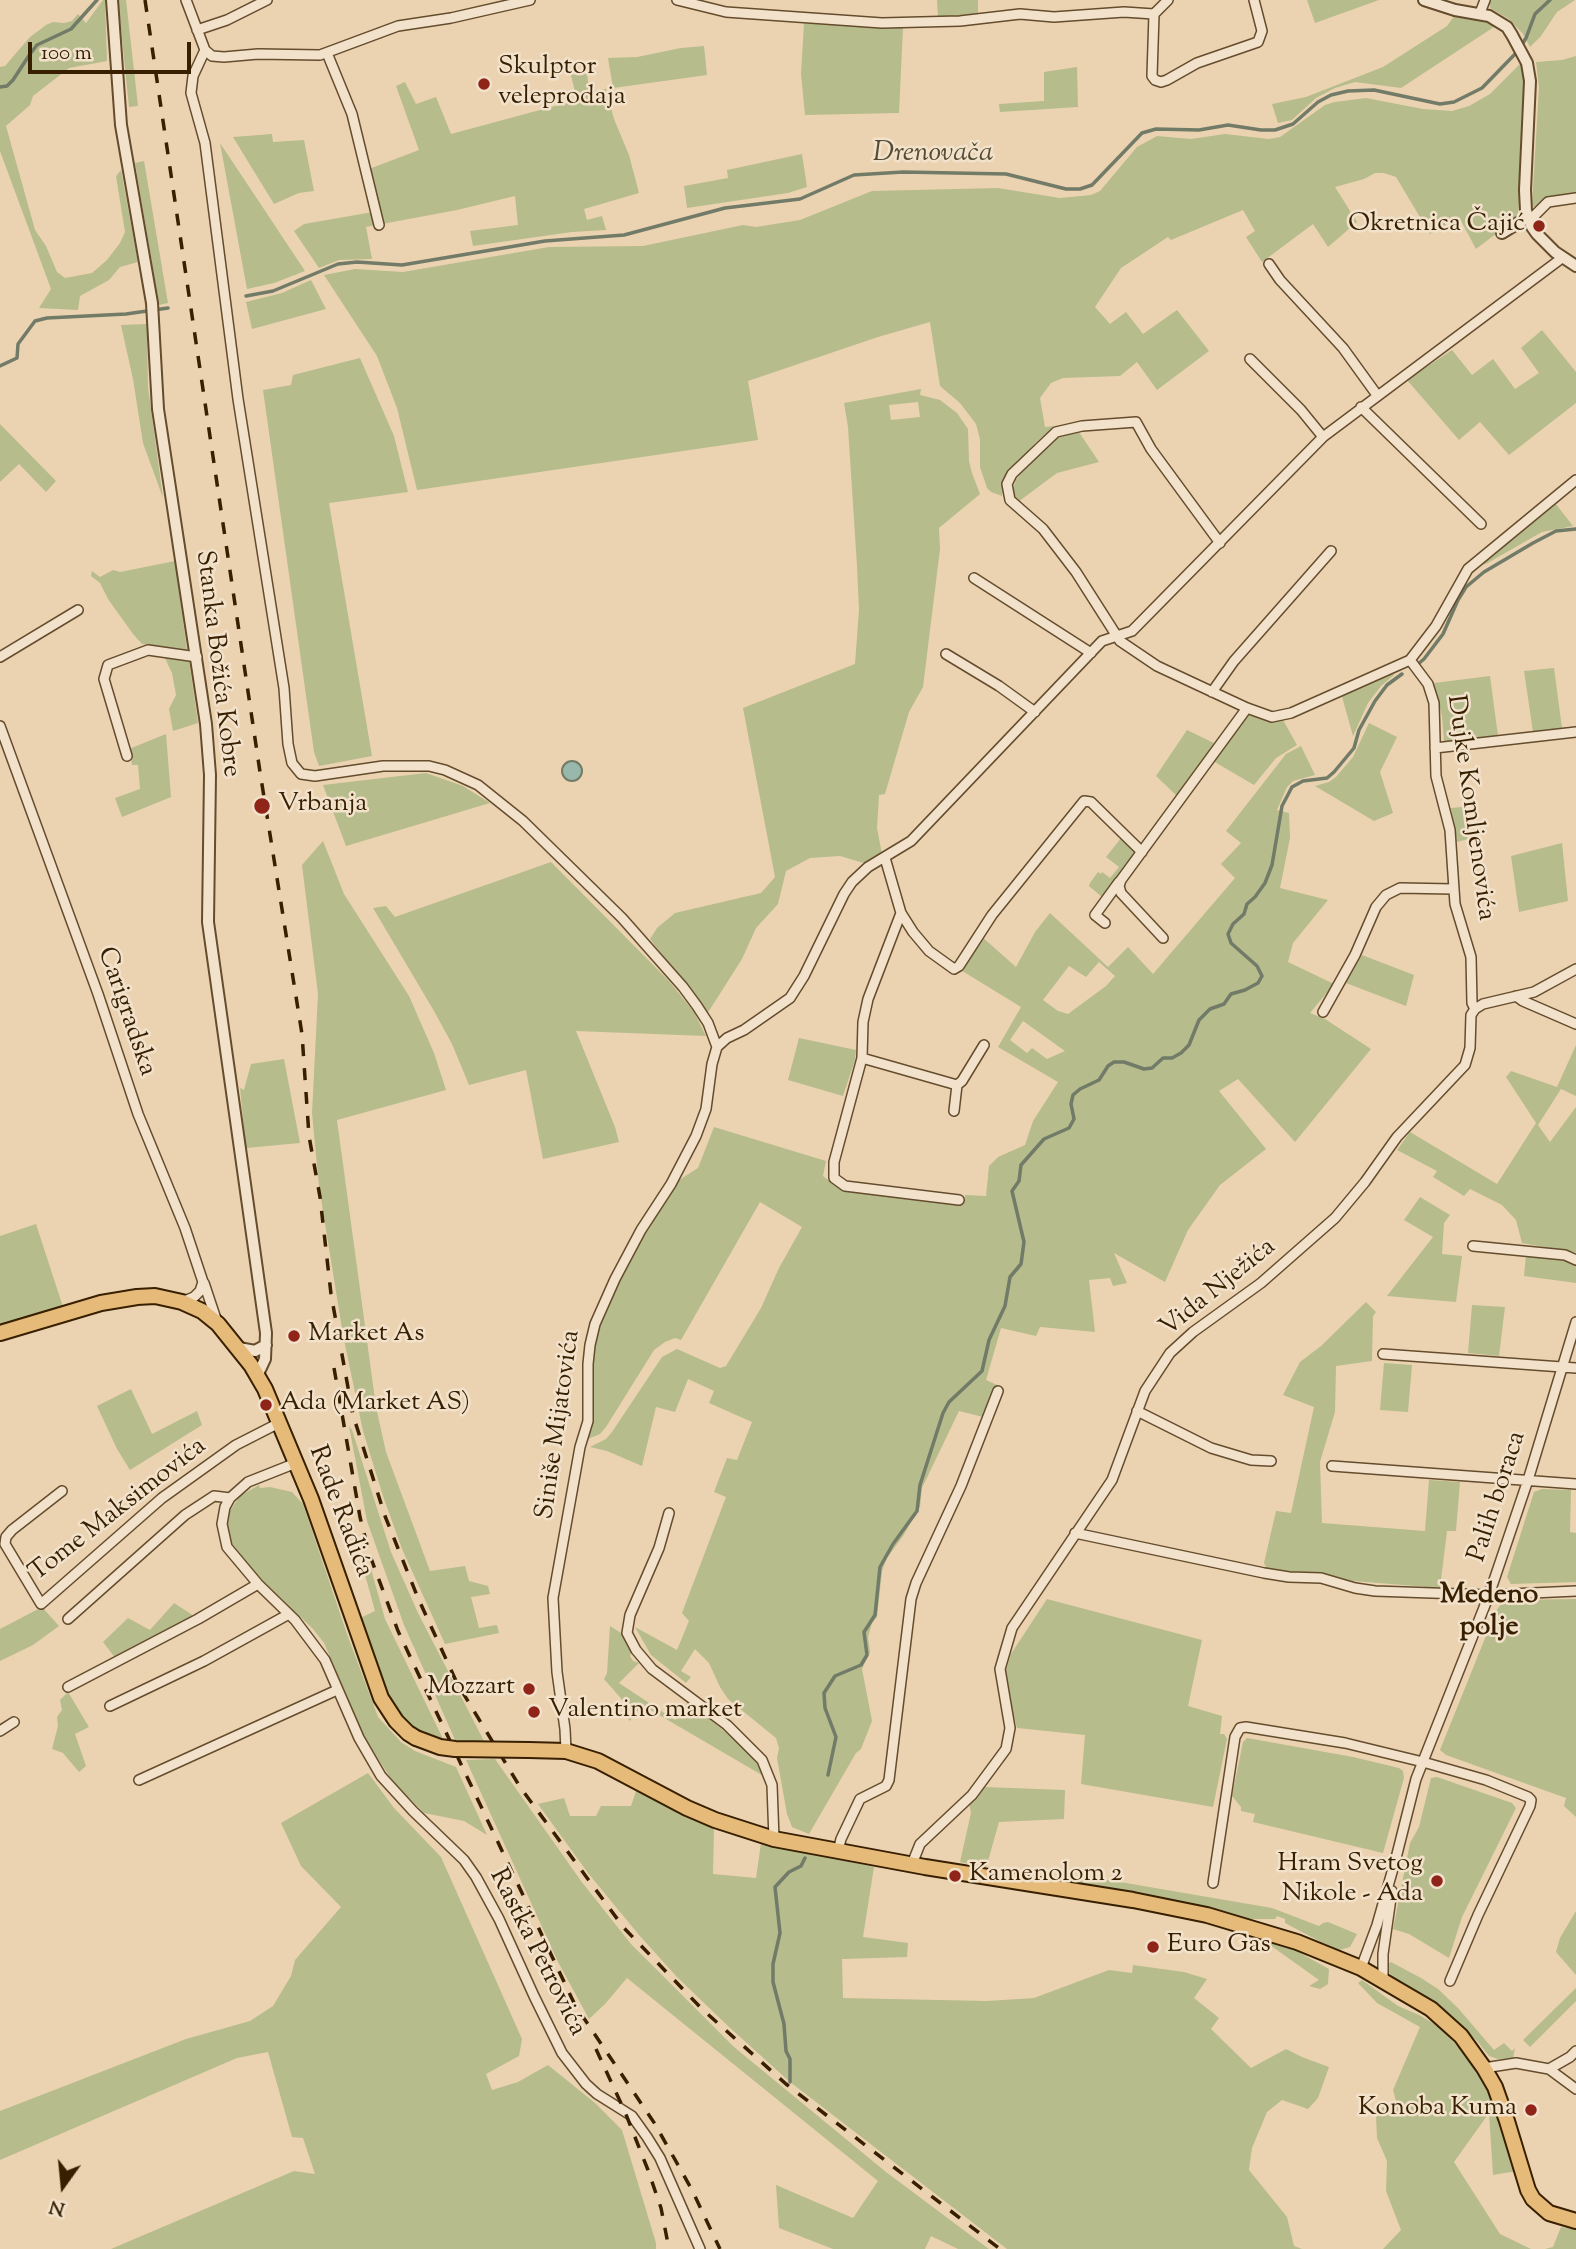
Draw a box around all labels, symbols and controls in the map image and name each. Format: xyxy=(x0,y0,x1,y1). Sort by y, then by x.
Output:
scale bar xyxy=(32,28,194,72)
text: 100 m xyxy=(41,39,92,69)
place label: Skulptor veleprodaja xyxy=(498,53,626,114)
marker: Skulptor veleprodaja xyxy=(476,76,492,92)
water label: Drenovača xyxy=(873,138,993,172)
place label: Okretnica Čajić xyxy=(1348,210,1525,242)
marker: Okretnica Čajić xyxy=(1531,218,1547,234)
street label: Stanka Božića Kobre xyxy=(187,549,245,779)
street label: Dujke Komljenovića xyxy=(1438,693,1500,923)
place label: Vrbanja xyxy=(278,790,367,822)
marker: Vrbanja xyxy=(252,796,272,816)
street label: Carigradska xyxy=(88,943,162,1081)
street label: Vida Nježića xyxy=(1155,1233,1283,1345)
place label: Market As xyxy=(308,1320,425,1352)
marker: Market As xyxy=(286,1328,302,1344)
street label: Siniše Mijatovića xyxy=(531,1328,589,1522)
place label: Ada (Market AS) xyxy=(280,1389,470,1421)
marker: Ada (Market AS) xyxy=(258,1397,274,1413)
street label: Palih boraca xyxy=(1463,1428,1535,1566)
street label: Tome Maksimovića xyxy=(24,1432,214,1590)
street label: Rade Radića xyxy=(300,1442,378,1582)
district label: Medeno polje xyxy=(1440,1580,1538,1646)
place label: Mozzart xyxy=(427,1673,515,1705)
marker: Mozzart xyxy=(521,1681,537,1697)
place label: Valentino market xyxy=(548,1696,742,1728)
marker: Valentino market xyxy=(526,1704,542,1720)
place label: Hram Svetog Nikole - Ada xyxy=(1278,1850,1423,1912)
place label: Kamenolom 2 xyxy=(969,1860,1123,1892)
street label: Rastka Petrovića xyxy=(480,1864,592,2042)
marker: Kamenolom 2 xyxy=(947,1868,963,1884)
marker: Hram Svetog Nikole - Ada xyxy=(1429,1873,1445,1889)
place label: Euro Gas xyxy=(1167,1931,1271,1963)
marker: Euro Gas xyxy=(1145,1939,1161,1955)
place label: Konoba Kuma xyxy=(1358,2094,1517,2126)
marker: Konoba Kuma xyxy=(1523,2102,1539,2118)
north arrow xyxy=(28,2151,98,2221)
text: N xyxy=(47,2192,68,2222)

